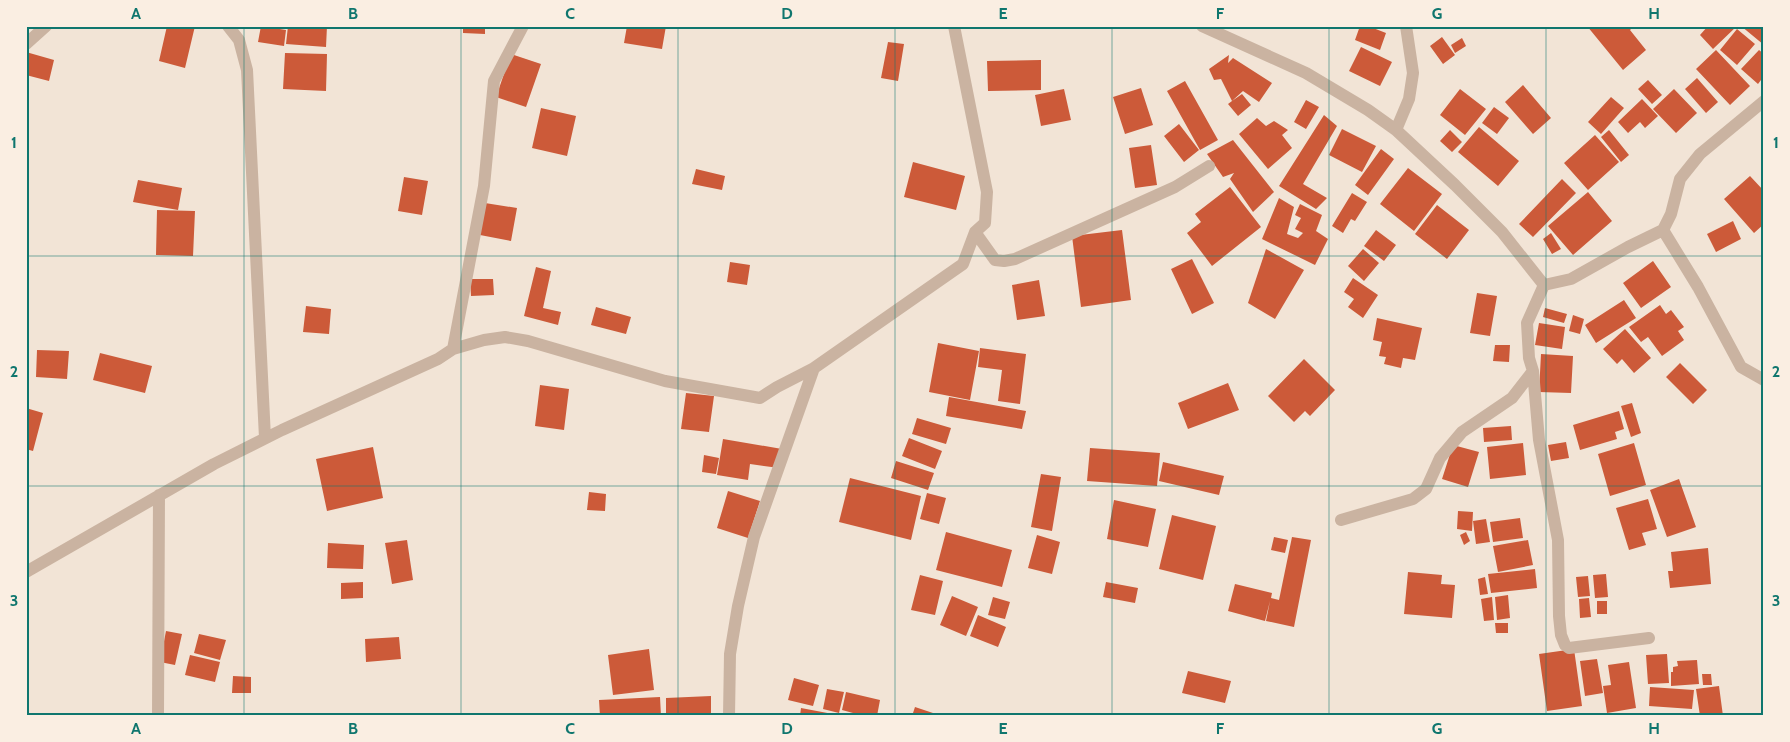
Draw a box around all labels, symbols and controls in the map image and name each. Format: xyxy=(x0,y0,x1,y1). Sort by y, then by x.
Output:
text: A xyxy=(131,4,141,23)
text: B xyxy=(348,4,358,23)
text: C xyxy=(565,4,575,23)
text: D xyxy=(781,4,793,23)
text: E xyxy=(998,4,1008,23)
text: F xyxy=(1216,4,1225,23)
text: G xyxy=(1432,4,1442,23)
text: H xyxy=(1648,4,1660,23)
text: 1 xyxy=(11,133,17,152)
text: 1 xyxy=(1773,133,1779,152)
text: 2 xyxy=(10,362,18,381)
text: 2 xyxy=(1772,362,1780,381)
text: 3 xyxy=(10,591,18,610)
text: 3 xyxy=(1772,591,1780,610)
text: A xyxy=(131,719,141,738)
text: B xyxy=(348,719,358,738)
text: C xyxy=(565,719,575,738)
text: D xyxy=(781,719,793,738)
text: E xyxy=(998,719,1008,738)
text: F xyxy=(1216,719,1225,738)
text: G xyxy=(1432,719,1442,738)
text: H xyxy=(1648,719,1660,738)

